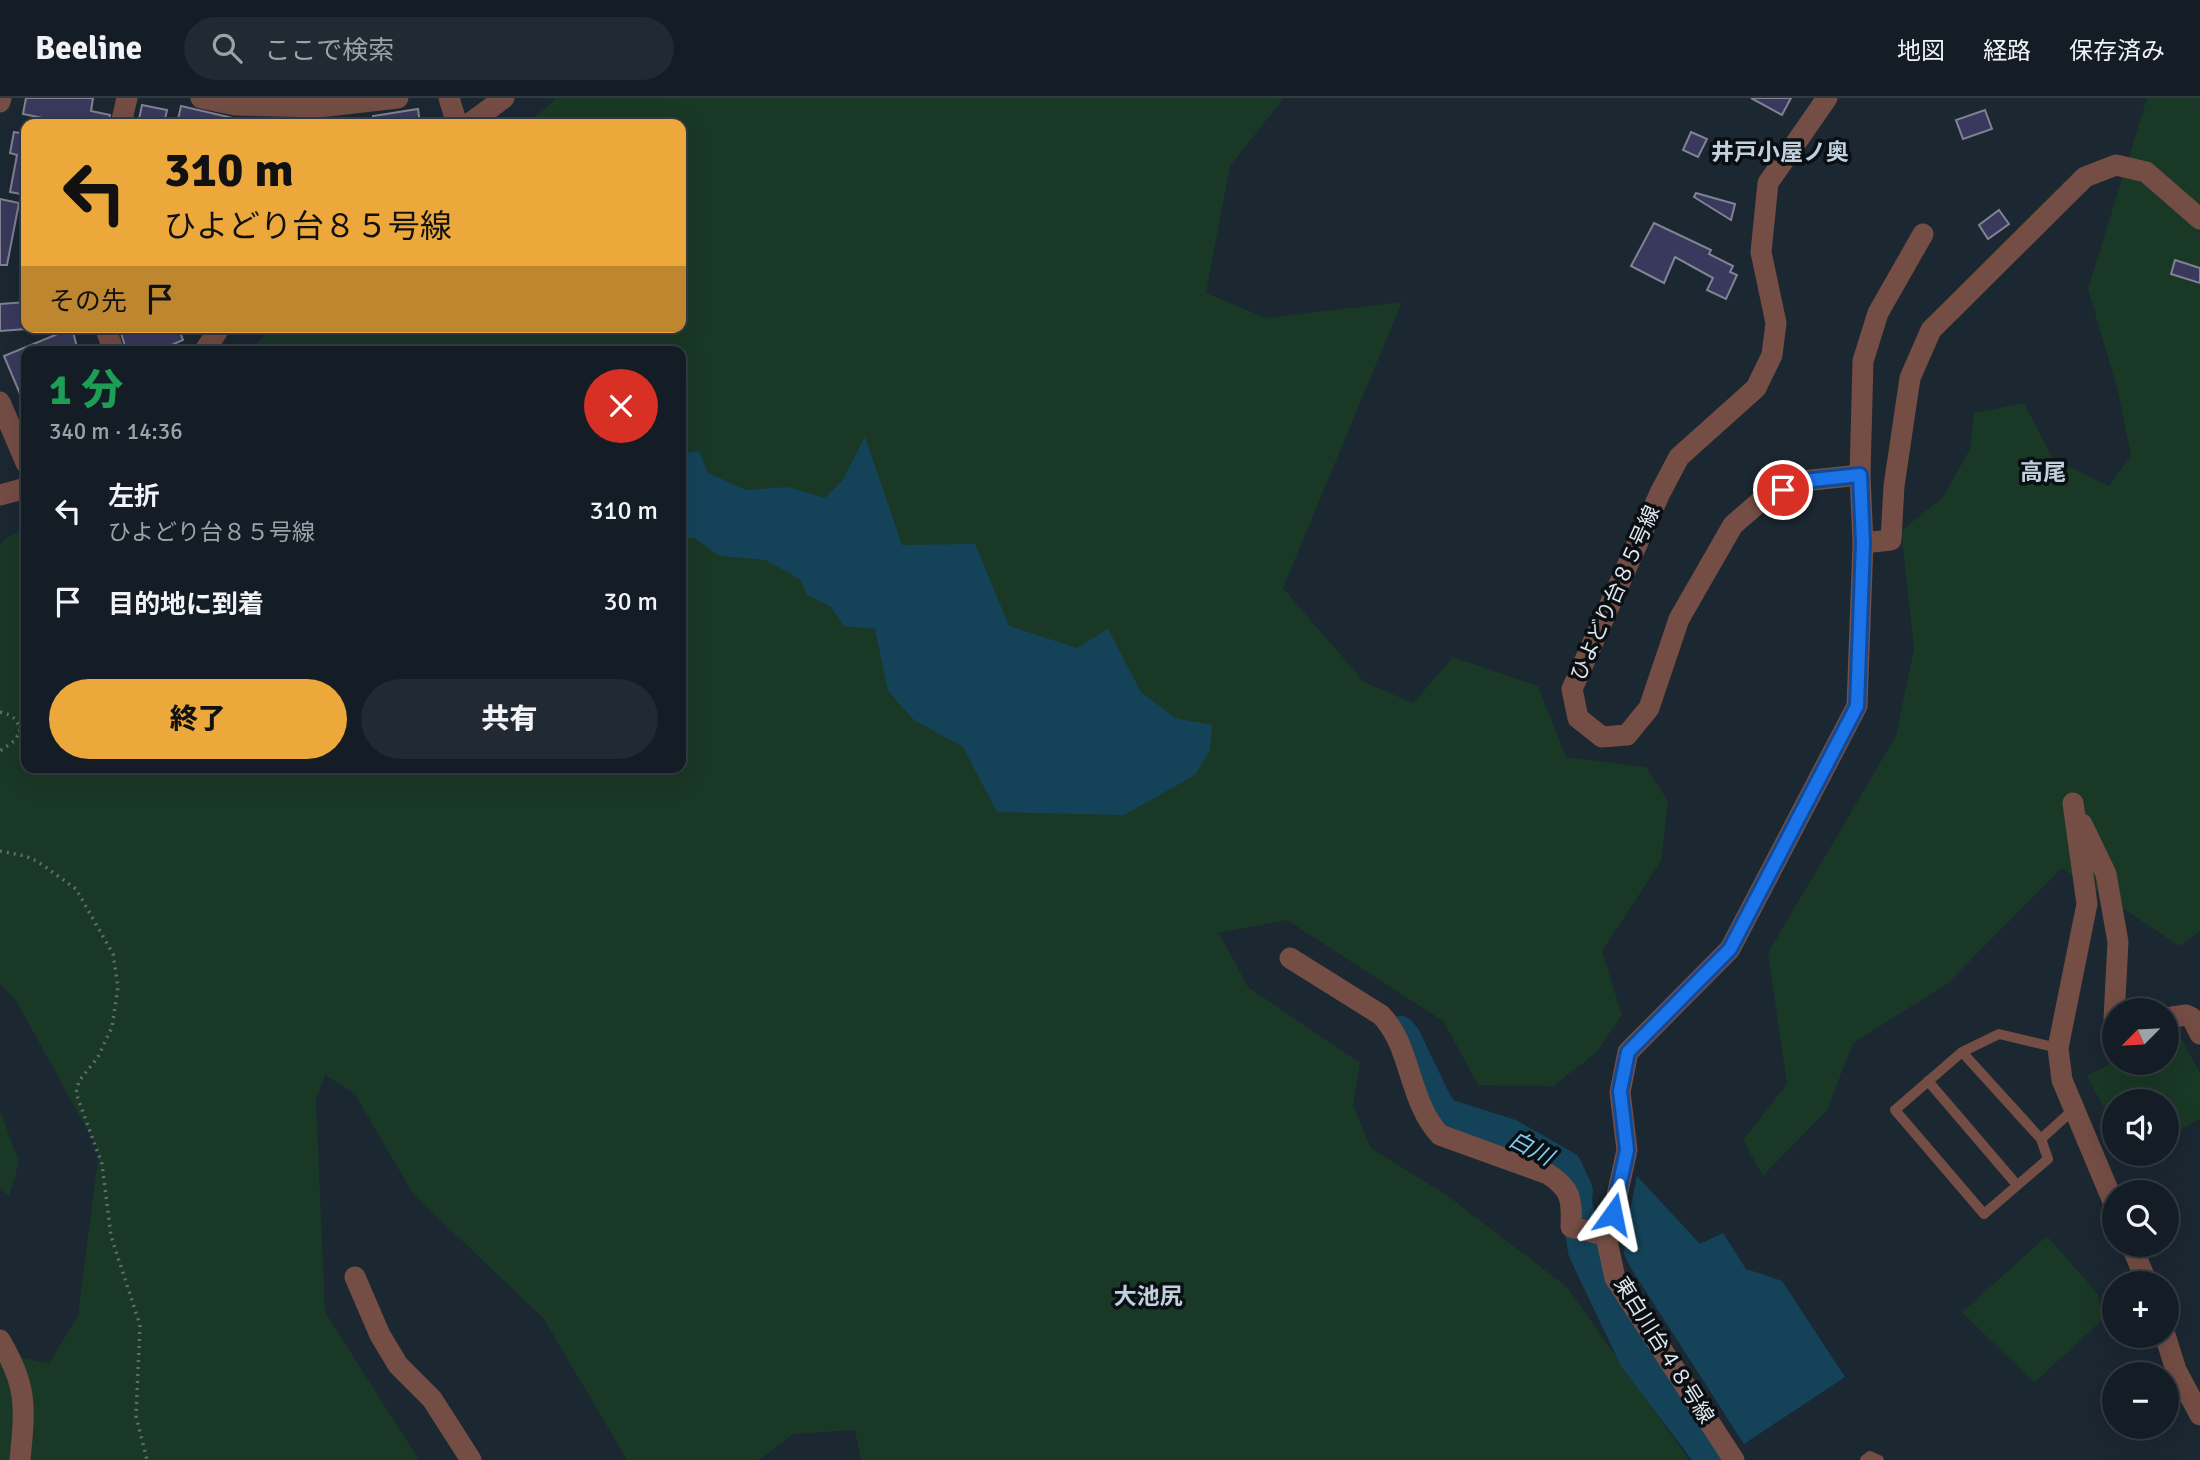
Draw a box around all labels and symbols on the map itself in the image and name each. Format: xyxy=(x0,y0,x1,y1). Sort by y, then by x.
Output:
district label: 井戸小屋ノ奥 xyxy=(1711,138,1849,167)
district label: 高尾 xyxy=(2020,458,2066,487)
pin xyxy=(1753,460,1813,520)
street label: ひよどり台８５号線 xyxy=(1565,501,1665,685)
north arrow xyxy=(2102,998,2179,1074)
water label: 白川 xyxy=(1504,1125,1561,1173)
position arrow xyxy=(1576,1177,1650,1251)
street label: 東白川台４８号線 xyxy=(1608,1272,1720,1428)
district label: 大池尻 xyxy=(1114,1282,1183,1311)

